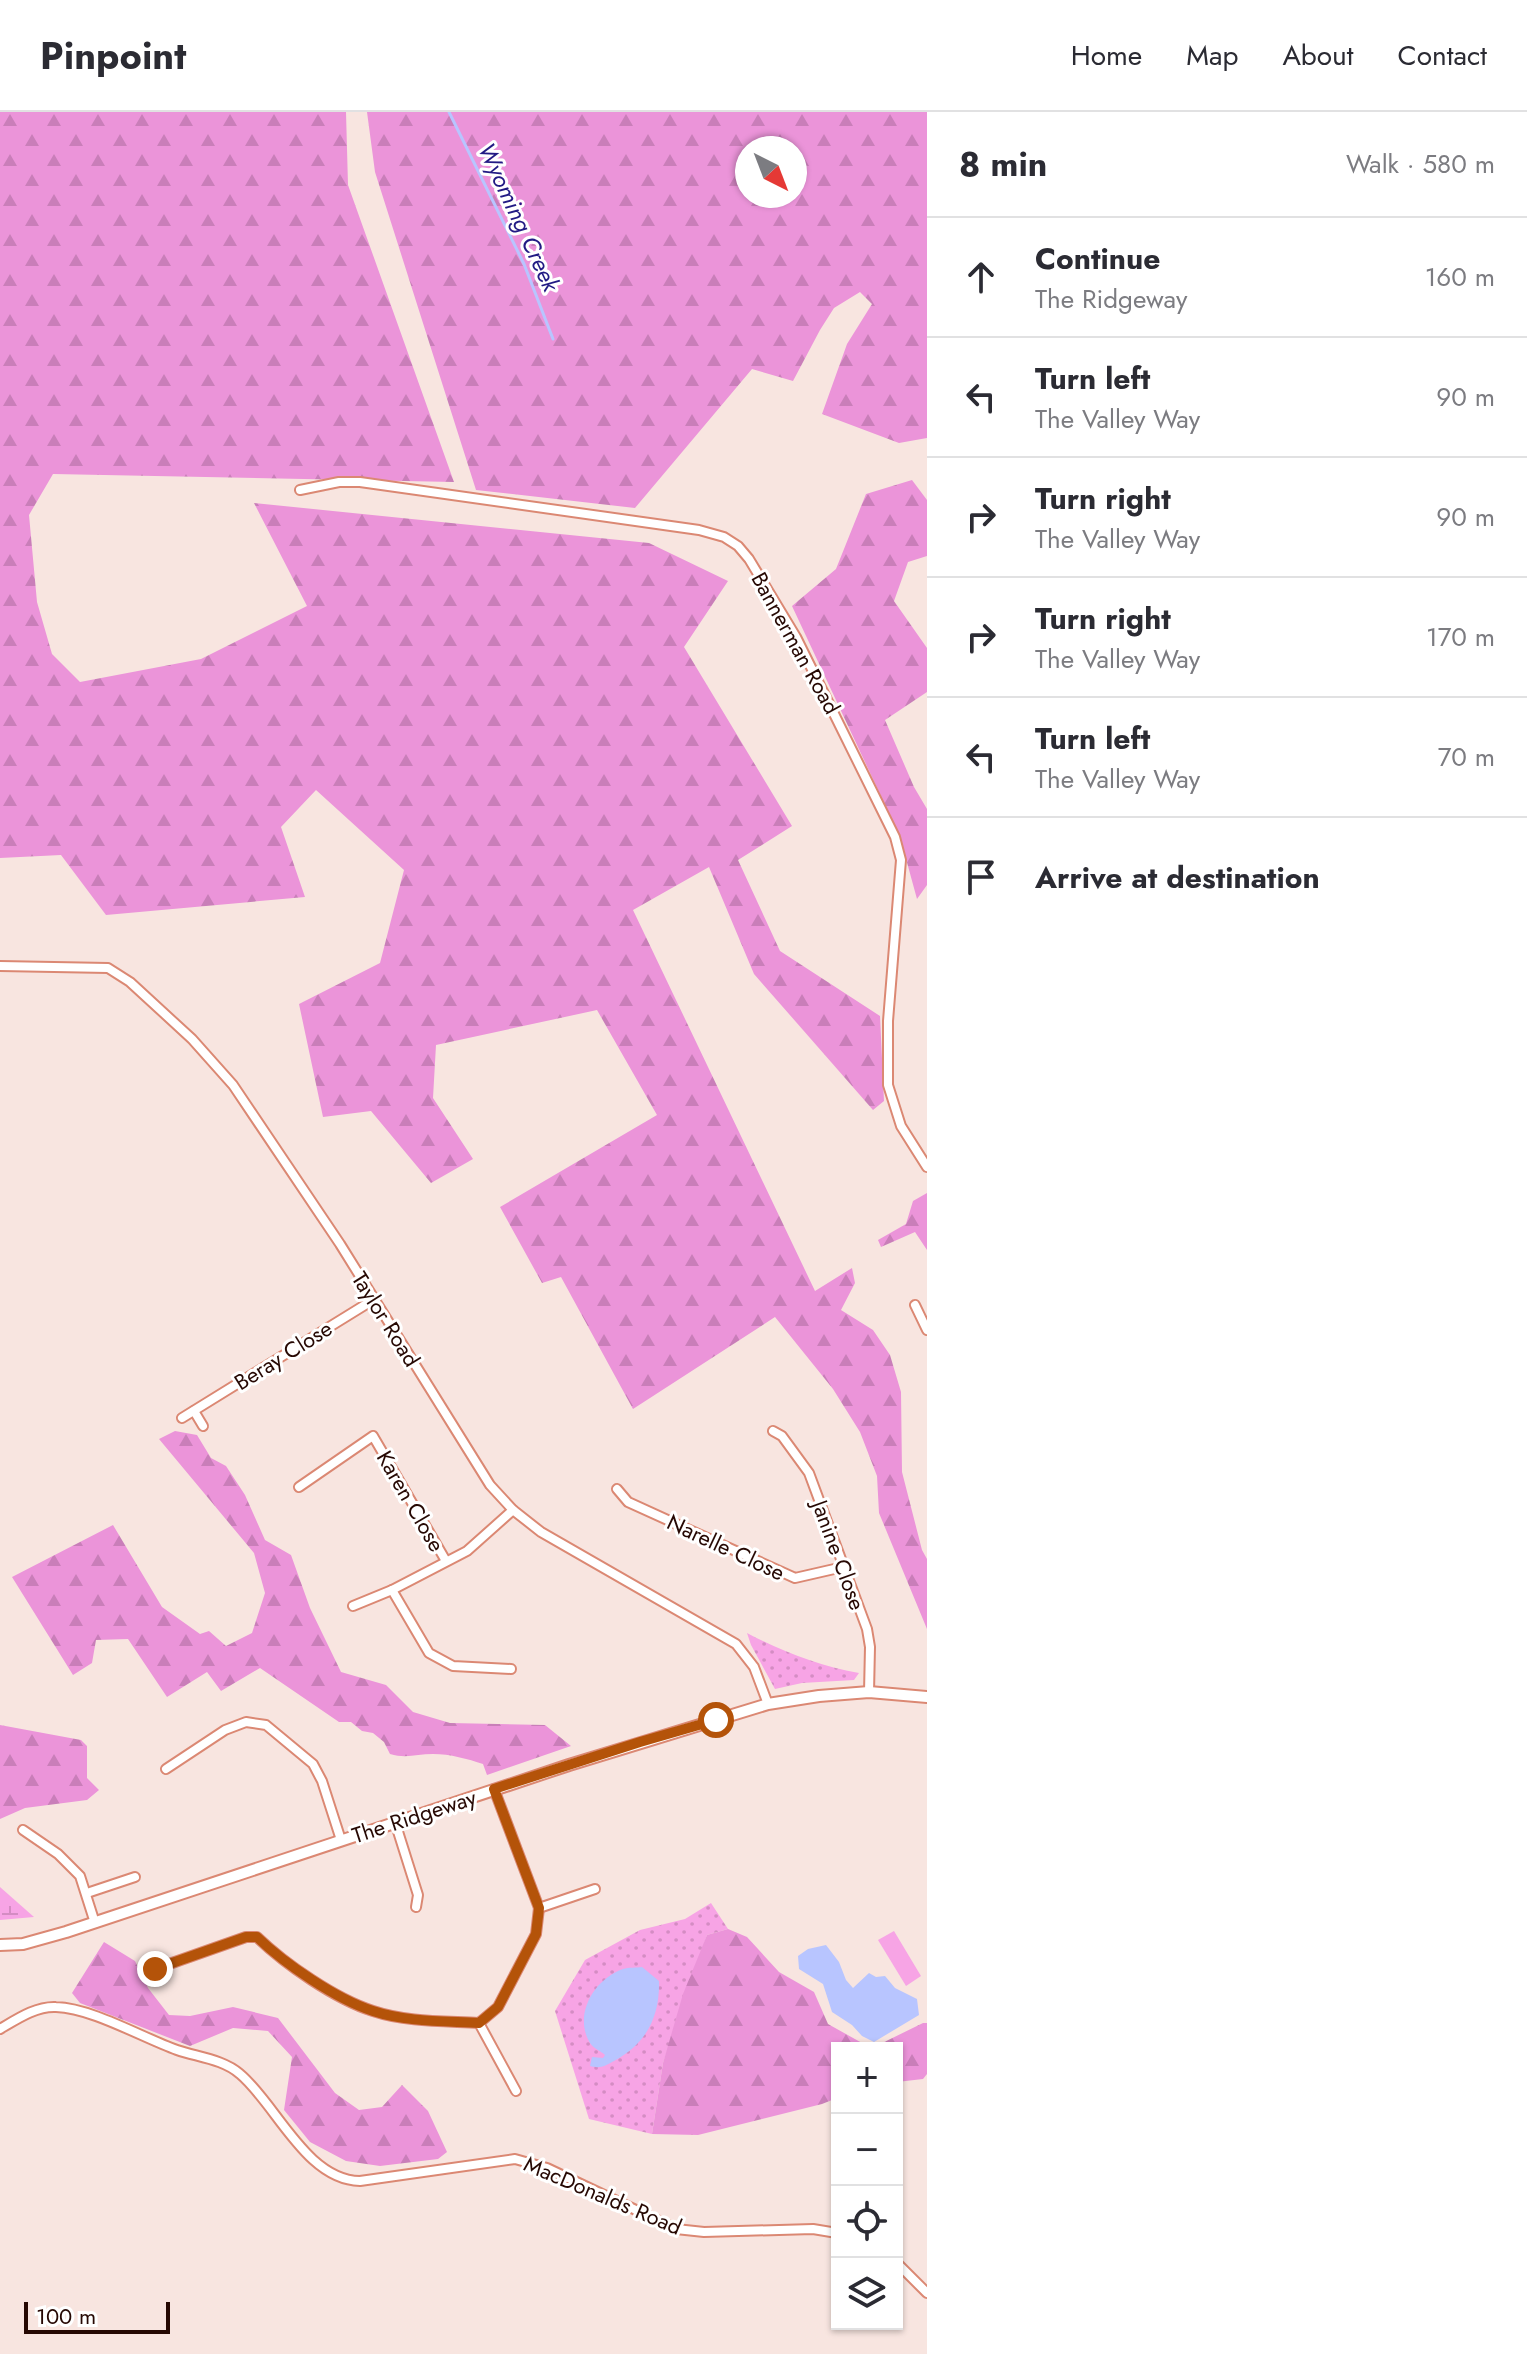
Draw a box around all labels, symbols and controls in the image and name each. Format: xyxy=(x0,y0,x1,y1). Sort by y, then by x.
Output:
text: Pinpoint xyxy=(40,28,186,83)
text: Home xyxy=(1071,35,1142,76)
text: Map xyxy=(1186,35,1238,76)
text: About xyxy=(1282,35,1354,76)
text: Contact xyxy=(1398,35,1487,76)
north arrow xyxy=(735,136,807,208)
water label: Wyoming Creek xyxy=(469,137,570,299)
text: 8 min xyxy=(959,140,1047,189)
text: Walk · 580 m xyxy=(1346,145,1495,183)
text: Continue xyxy=(1035,237,1161,280)
icon: ahead xyxy=(959,255,1003,299)
text: 160 m xyxy=(1425,258,1495,296)
text: The Ridgeway xyxy=(1035,280,1187,318)
text: Turn left xyxy=(1035,357,1150,400)
icon: left xyxy=(959,375,1003,419)
text: 90 m xyxy=(1436,378,1495,416)
text: The Valley Way xyxy=(1035,400,1200,438)
text: Turn right xyxy=(1035,477,1171,520)
icon: right xyxy=(959,495,1003,539)
text: 90 m xyxy=(1436,498,1495,536)
text: The Valley Way xyxy=(1035,520,1200,558)
street label: Bannerman Road xyxy=(744,566,848,720)
text: Turn right xyxy=(1035,597,1171,640)
icon: right xyxy=(959,615,1003,659)
text: 170 m xyxy=(1426,618,1495,656)
text: The Valley Way xyxy=(1035,640,1200,678)
text: Turn left xyxy=(1035,717,1150,760)
icon: left xyxy=(959,735,1003,779)
text: 70 m xyxy=(1438,738,1495,776)
text: The Valley Way xyxy=(1035,760,1200,798)
icon: arrive xyxy=(959,855,1003,899)
text: Arrive at destination xyxy=(1035,856,1320,899)
street label: Taylor Road xyxy=(344,1265,428,1373)
street label: Beray Close xyxy=(228,1312,338,1398)
street label: Karen Close xyxy=(369,1444,453,1558)
street label: Janine Close xyxy=(803,1493,874,1614)
street label: Narelle Close xyxy=(662,1506,790,1588)
route start xyxy=(698,1702,734,1738)
street label: The Ridgeway xyxy=(348,1781,481,1851)
route end xyxy=(137,1951,173,1987)
map controls xyxy=(831,2042,903,2330)
button: + xyxy=(831,2042,903,2114)
button: − xyxy=(831,2114,903,2186)
street label: MacDonalds Road xyxy=(519,2147,687,2243)
button: locate xyxy=(831,2186,903,2258)
button: layers xyxy=(831,2258,903,2330)
scale bar xyxy=(24,2298,170,2334)
text: 100 m xyxy=(36,2300,96,2332)

